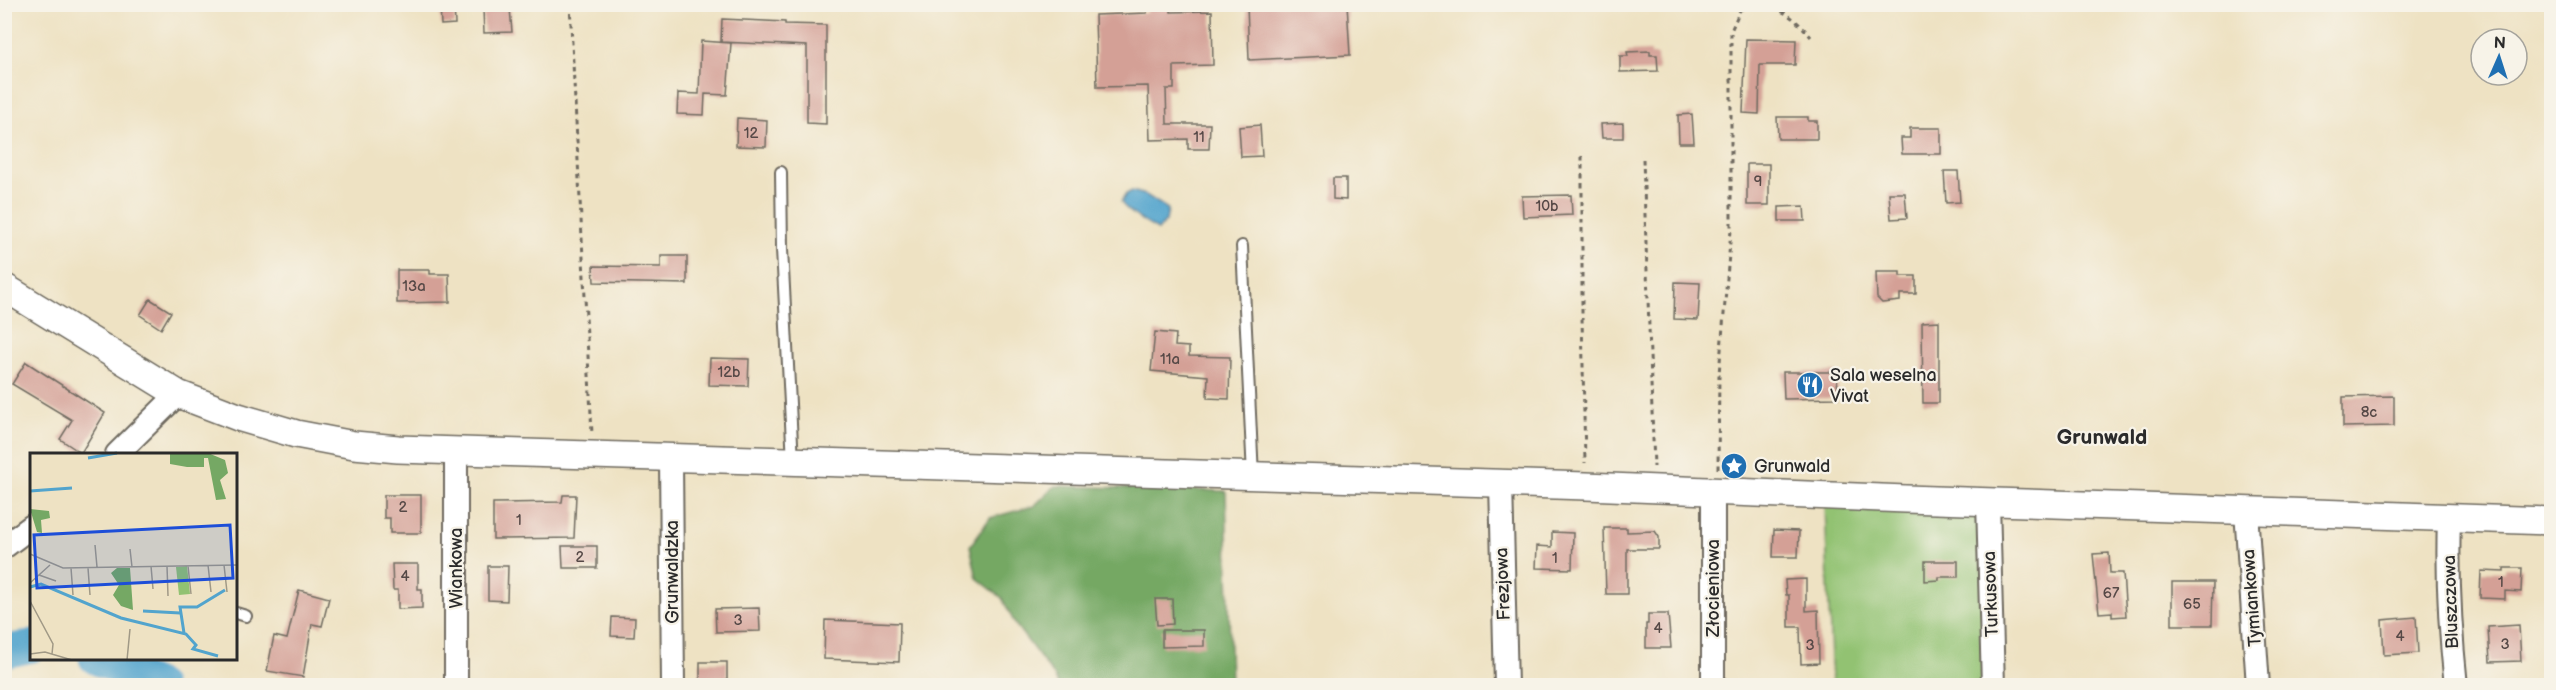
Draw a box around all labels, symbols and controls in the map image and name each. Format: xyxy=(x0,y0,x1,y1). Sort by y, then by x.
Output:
north arrow xyxy=(2469,27,2529,87)
text: N xyxy=(2493,34,2506,53)
house number: 12 xyxy=(744,124,758,143)
house number: 11 xyxy=(1193,128,1205,147)
house number: 9 xyxy=(1754,172,1762,191)
house number: 10b xyxy=(1535,197,1559,216)
house number: 13a xyxy=(402,277,426,296)
house number: 11a xyxy=(1160,350,1180,369)
house number: 12b xyxy=(717,363,741,382)
place label: Sala weselna Vivat xyxy=(1830,365,1937,407)
restaurant icon: Sala weselna Vivat xyxy=(1795,370,1825,400)
house number: 8c xyxy=(2361,403,2377,422)
district label: Grunwald xyxy=(2057,425,2147,450)
place icon: Grunwald xyxy=(1719,451,1749,481)
inset map xyxy=(30,453,237,660)
place label: Grunwald xyxy=(1754,456,1830,477)
house number: 2 xyxy=(399,498,408,517)
house number: 1 xyxy=(516,511,522,530)
street label: Grunwaldzka xyxy=(662,520,683,624)
street label: Wiankowa xyxy=(446,528,467,608)
street label: Złocieniowa xyxy=(1703,539,1724,638)
street label: Frezjowa xyxy=(1491,547,1515,621)
house number: 2 xyxy=(576,548,585,567)
house number: 1 xyxy=(1552,549,1558,568)
street label: Tymiankowa xyxy=(2238,549,2266,647)
street label: Turkusowa xyxy=(1979,551,2003,637)
street label: Bluszczowa xyxy=(2439,555,2463,649)
house number: 4 xyxy=(400,567,410,586)
house number: 1 xyxy=(2498,573,2504,592)
house number: 67 xyxy=(2103,584,2120,603)
house number: 65 xyxy=(2183,595,2201,614)
house number: 3 xyxy=(733,611,743,630)
house number: 4 xyxy=(1653,619,1663,638)
house number: 4 xyxy=(2395,627,2405,646)
house number: 3 xyxy=(2500,635,2510,654)
house number: 3 xyxy=(1805,636,1815,655)

